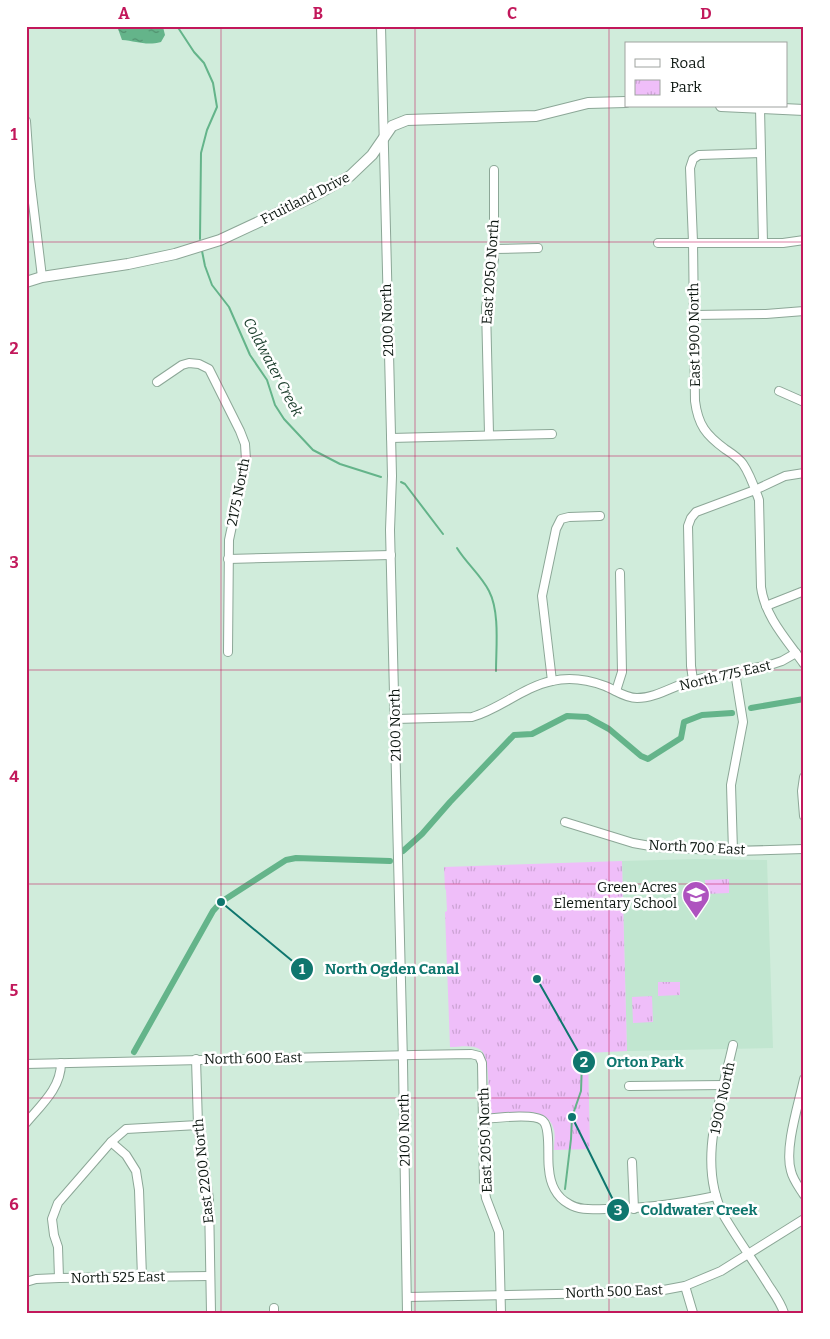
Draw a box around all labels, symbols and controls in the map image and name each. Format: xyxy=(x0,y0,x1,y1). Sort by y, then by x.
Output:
text: A xyxy=(118,4,130,23)
text: B xyxy=(313,4,323,23)
text: C xyxy=(507,4,517,23)
text: D xyxy=(700,4,712,23)
legend xyxy=(625,42,788,108)
text: Road xyxy=(670,54,705,72)
text: Park xyxy=(670,78,702,96)
text: 1 xyxy=(11,125,18,144)
street label: Fruitland Drive xyxy=(258,169,353,228)
street label: East 2050 North xyxy=(478,219,503,325)
street label: 2100 North xyxy=(378,283,397,357)
street label: East 1900 North xyxy=(685,283,704,387)
water label: Coldwater Creek xyxy=(239,314,307,420)
text: 2 xyxy=(9,339,19,358)
street label: 2175 North xyxy=(224,456,253,528)
text: 3 xyxy=(9,553,19,572)
street label: North 775 East xyxy=(678,657,773,694)
street label: 2100 North xyxy=(386,688,405,762)
text: 4 xyxy=(9,767,19,786)
street label: North 700 East xyxy=(648,836,746,859)
place label: Green Acres Elementary School xyxy=(554,879,677,912)
school or university icon: Green Acres Elementary School xyxy=(681,880,711,919)
callout: North Ogden Canal xyxy=(290,954,469,984)
text: 1 xyxy=(299,960,306,978)
text: North Ogden Canal xyxy=(325,960,460,978)
text: 5 xyxy=(10,981,19,1000)
callout: Orton Park xyxy=(571,1047,694,1077)
street label: North 600 East xyxy=(204,1049,302,1068)
text: 2 xyxy=(580,1053,588,1071)
text: Orton Park xyxy=(606,1053,684,1071)
street label: 1900 North xyxy=(707,1060,738,1136)
street label: East 2050 North xyxy=(475,1087,496,1193)
street label: 2100 North xyxy=(395,1093,414,1167)
street label: East 2200 North xyxy=(190,1117,217,1224)
text: 6 xyxy=(9,1195,19,1214)
callout: Coldwater Creek xyxy=(606,1195,767,1225)
text: 3 xyxy=(614,1201,622,1219)
text: Coldwater Creek xyxy=(641,1201,758,1219)
street label: North 525 East xyxy=(71,1268,165,1287)
street label: North 500 East xyxy=(565,1281,663,1302)

